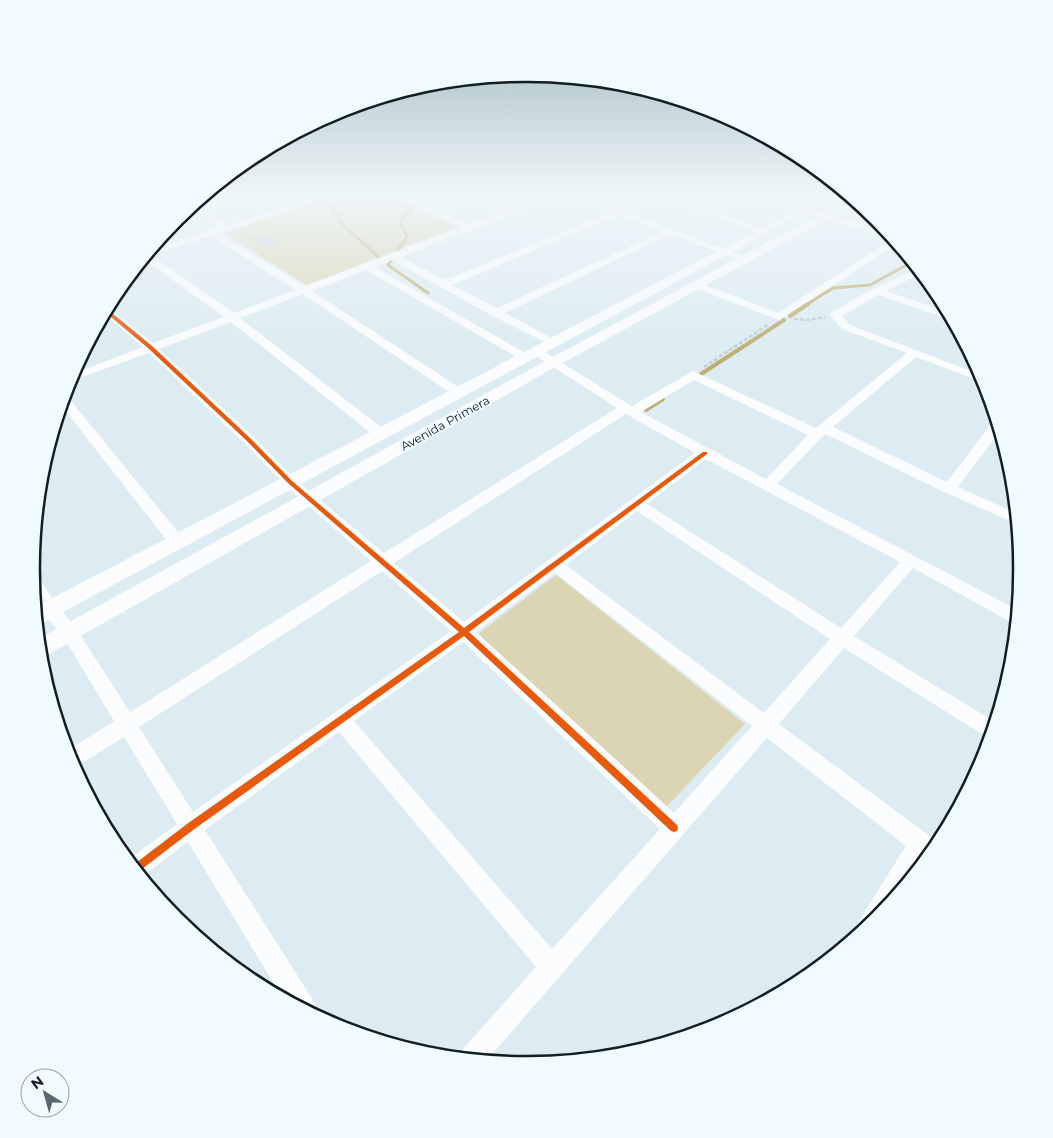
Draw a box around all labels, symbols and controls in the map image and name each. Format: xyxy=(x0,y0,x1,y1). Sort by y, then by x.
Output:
street label: Avenida Primera xyxy=(398,392,492,454)
north arrow xyxy=(20,1068,70,1118)
text: N xyxy=(27,1072,47,1093)

